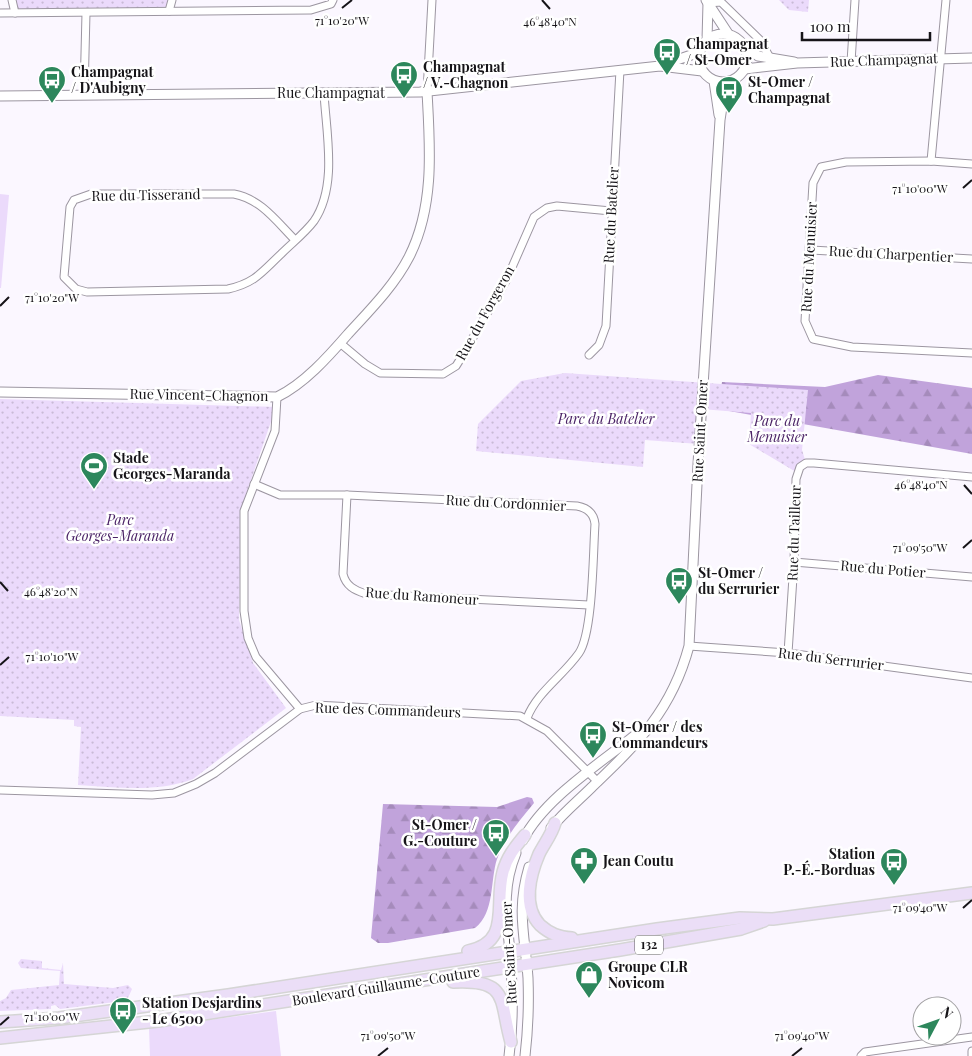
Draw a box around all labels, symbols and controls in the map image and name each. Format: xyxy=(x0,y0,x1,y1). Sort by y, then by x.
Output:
scale bar xyxy=(802,10,930,42)
text: 71°10'20"W xyxy=(315,12,369,28)
text: 46°48'40"N xyxy=(523,13,577,29)
text: 100 m xyxy=(810,16,851,36)
place label: Champagnat / St-Omer xyxy=(686,34,769,69)
bus stop icon: Champagnat / St-Omer xyxy=(652,37,682,76)
street label: Rue Champagnat xyxy=(830,48,939,71)
place label: Champagnat / V.-Chagnon xyxy=(423,57,509,92)
bus stop icon: Champagnat / V.-Chagnon xyxy=(389,60,419,99)
place label: Champagnat / D'Aubigny xyxy=(71,62,154,97)
bus stop icon: Champagnat / D'Aubigny xyxy=(37,65,67,104)
place label: St-Omer / Champagnat xyxy=(748,72,831,107)
bus stop icon: St-Omer / Champagnat xyxy=(714,75,744,114)
street label: Rue Champagnat xyxy=(277,83,386,102)
street label: Rue du Batelier xyxy=(598,165,623,264)
text: 71°10'00"W xyxy=(892,180,948,196)
street label: Rue du Tisserand xyxy=(91,184,201,205)
street label: Rue du Menuisier xyxy=(796,200,821,313)
street label: Rue du Charpentier xyxy=(828,241,954,266)
street label: Rue du Forgeron xyxy=(451,262,519,363)
text: 71°10'20"W xyxy=(25,289,79,305)
street label: Rue Saint-Omer xyxy=(687,378,712,483)
street label: Rue Vincent-Chagnon xyxy=(129,384,269,405)
park label: Parc du Batelier xyxy=(557,409,655,428)
park label: Parc du Menuisier xyxy=(746,411,808,446)
place label: Stade Georges-Maranda xyxy=(113,448,231,483)
sports icon: Stade Georges-Maranda xyxy=(79,451,109,490)
text: 46°48'40"N xyxy=(894,476,948,492)
street label: Rue du Tailleur xyxy=(782,484,805,581)
street label: Rue du Cordonnier xyxy=(445,490,568,515)
park label: Parc Georges-Maranda xyxy=(66,510,174,545)
text: 71°09'50"W xyxy=(893,539,947,555)
street label: Rue du Potier xyxy=(840,555,927,582)
place label: St-Omer / du Serrurier xyxy=(698,563,780,598)
bus stop icon: St-Omer / du Serrurier xyxy=(664,566,694,605)
street label: Rue du Ramoneur xyxy=(365,582,480,609)
text: 46°48'20"N xyxy=(24,583,79,599)
street label: Rue du Serrurier xyxy=(777,643,886,675)
text: 71°10'10"W xyxy=(26,648,79,664)
street label: Rue des Commandeurs xyxy=(315,697,461,722)
place label: St-Omer / des Commandeurs xyxy=(612,717,708,752)
bus stop icon: St-Omer / des Commandeurs xyxy=(578,720,608,759)
place label: St-Omer / G.-Couture xyxy=(403,815,477,850)
bus stop icon: St-Omer / G.-Couture xyxy=(481,818,511,857)
place label: Station P.-É.-Borduas xyxy=(783,844,875,879)
pharmacy icon: Jean Coutu xyxy=(569,846,599,885)
bus stop icon: Station P.-É.-Borduas xyxy=(879,847,909,886)
place label: Jean Coutu xyxy=(602,851,674,870)
text: 71°09'40"W xyxy=(893,899,947,915)
street label: Rue Saint-Omer xyxy=(496,900,521,1005)
road number: 132 xyxy=(635,936,663,954)
place label: Groupe CLR Novicom xyxy=(608,957,688,992)
shop icon: Groupe CLR Novicom xyxy=(574,960,604,999)
street label: Boulevard Guillaume-Couture xyxy=(291,961,481,1010)
place label: Station Desjardins - Le 6500 xyxy=(142,993,261,1028)
bus stop icon: Station Desjardins - Le 6500 xyxy=(108,996,138,1035)
north arrow xyxy=(912,996,962,1046)
text: N xyxy=(937,1002,958,1022)
text: 71°10'00"W xyxy=(24,1008,80,1024)
text: 71°09'50"W xyxy=(361,1027,415,1043)
text: 71°09'40"W xyxy=(775,1027,829,1043)

